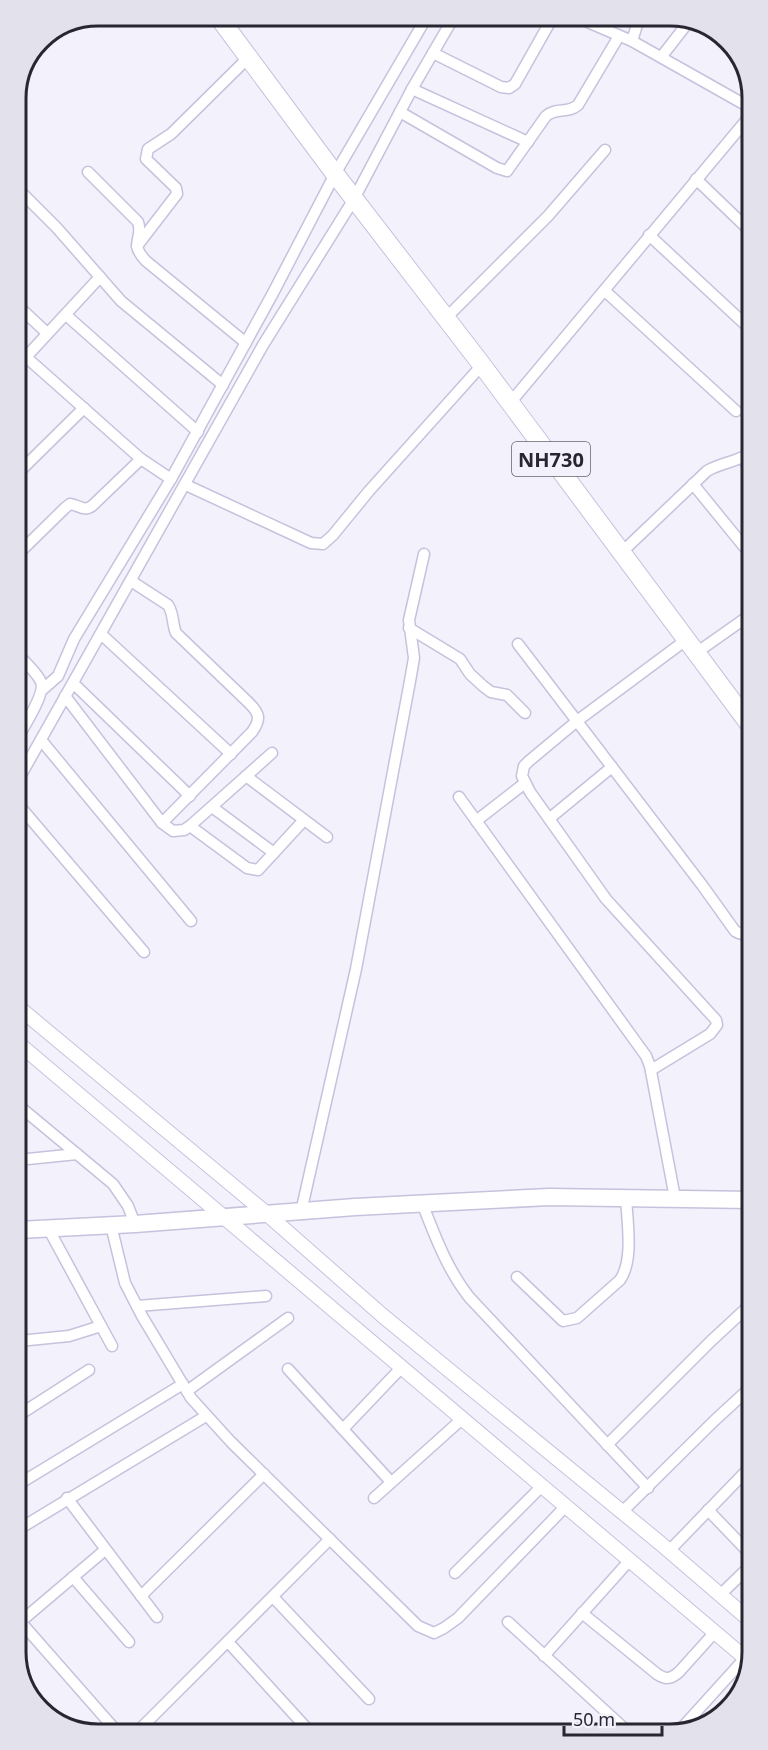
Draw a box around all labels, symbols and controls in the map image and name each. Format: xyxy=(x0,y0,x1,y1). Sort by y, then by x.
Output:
road number: NH730 xyxy=(512,442,590,476)
scale bar xyxy=(564,1699,662,1737)
text: 50 m xyxy=(573,1707,615,1731)

